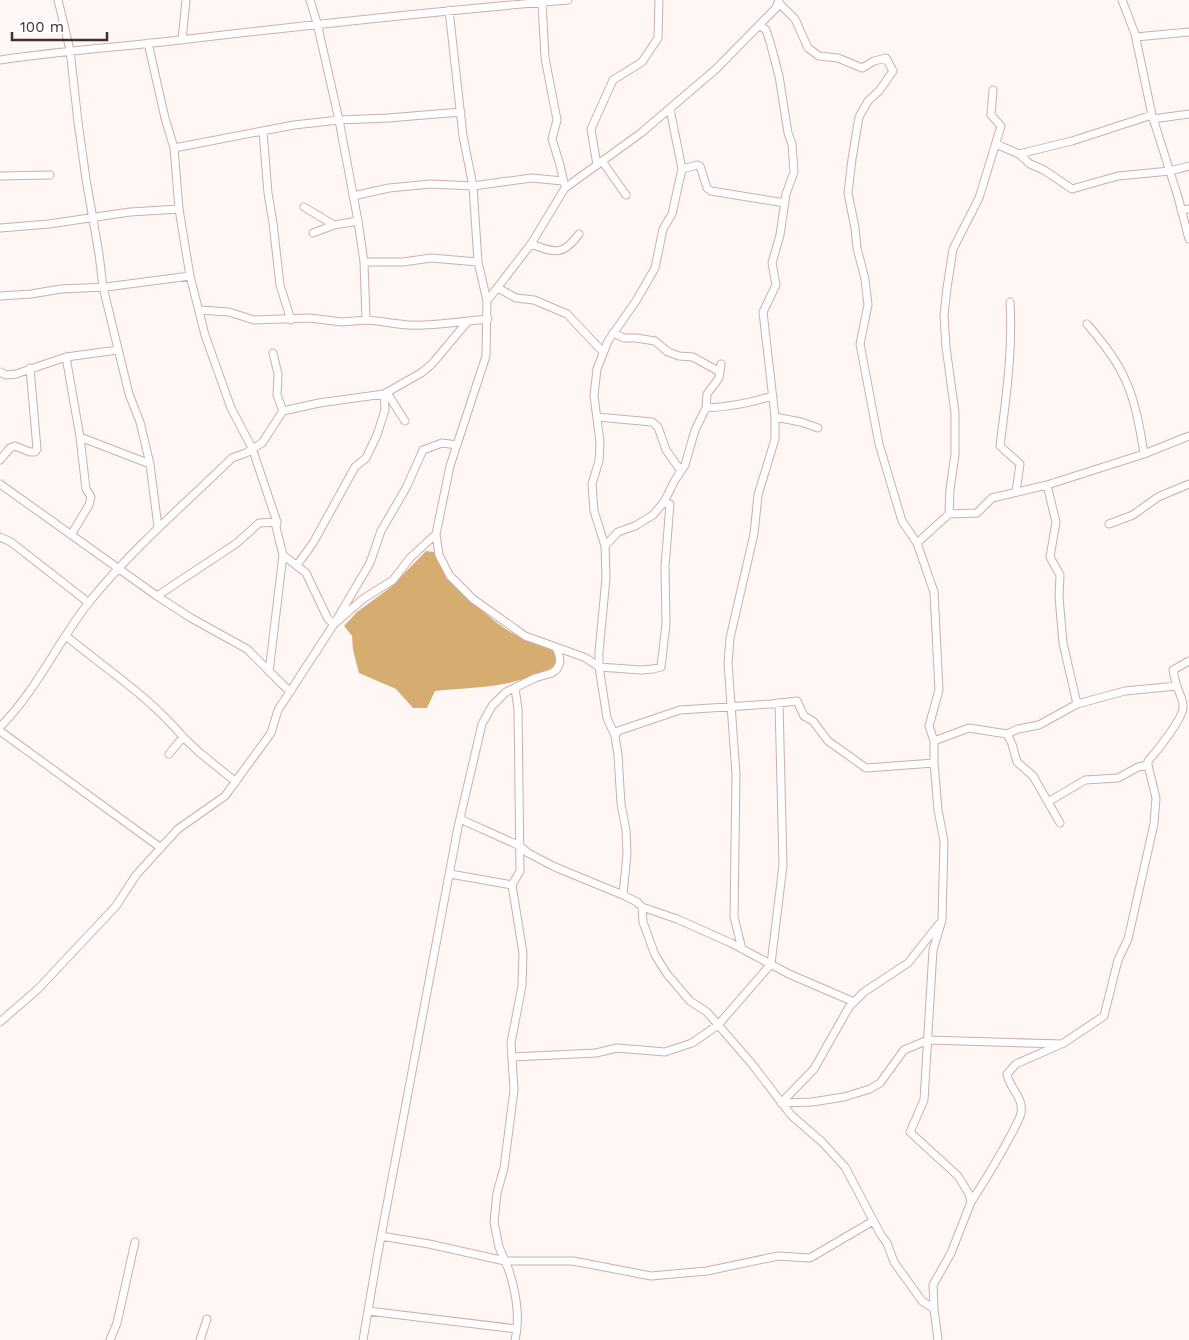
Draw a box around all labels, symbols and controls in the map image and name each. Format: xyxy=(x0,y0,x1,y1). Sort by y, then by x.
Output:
scale bar xyxy=(12,10,108,42)
text: 100 m xyxy=(20,18,64,36)

